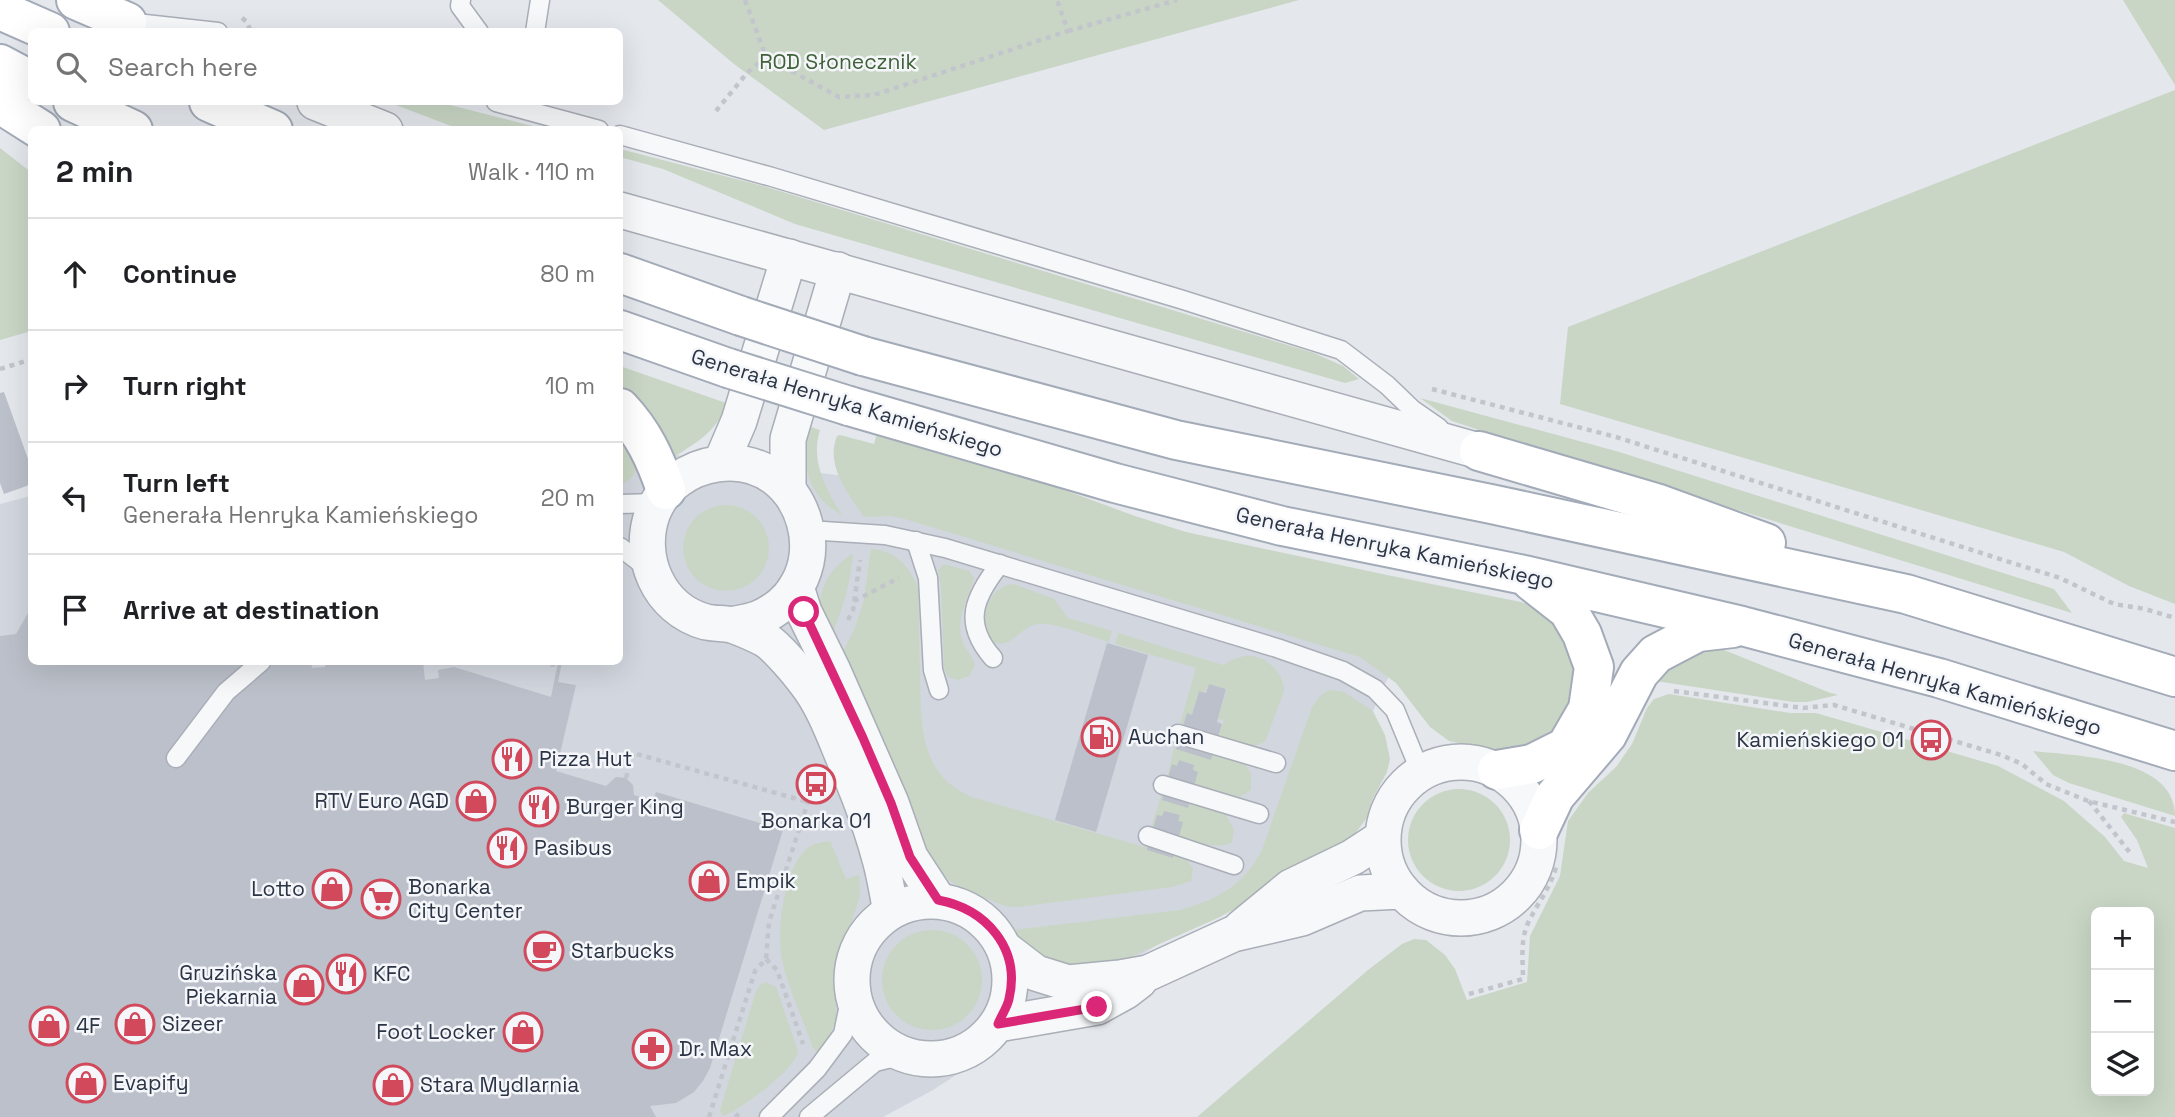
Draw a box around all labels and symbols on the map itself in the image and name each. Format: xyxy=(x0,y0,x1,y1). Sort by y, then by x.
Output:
park label: ROD Słonecznik xyxy=(759,48,917,75)
street label: Generała Henryka Kamieńskiego xyxy=(688,342,1006,463)
street label: Generała Henryka Kamieńskiego xyxy=(1234,501,1557,594)
route start xyxy=(788,596,819,627)
street label: Generała Henryka Kamieńskiego xyxy=(1785,626,2105,741)
fuel station icon: Auchan xyxy=(1080,716,1122,758)
bus stop icon: Kamieńskiego 01 xyxy=(1910,719,1952,761)
place label: Auchan xyxy=(1128,723,1204,750)
place label: Kamieńskiego 01 xyxy=(1737,726,1904,753)
restaurant icon: Pizza Hut xyxy=(491,738,533,780)
place label: Pizza Hut xyxy=(539,745,632,772)
bus stop icon: Bonarka 01 xyxy=(795,763,837,805)
shop icon: RTV Euro AGD xyxy=(455,780,497,822)
restaurant icon: Burger King xyxy=(518,786,560,828)
place label: RTV Euro AGD xyxy=(314,787,449,814)
place label: Burger King xyxy=(566,793,684,820)
place label: Bonarka 01 xyxy=(761,807,871,834)
restaurant icon: Pasibus xyxy=(486,827,528,869)
place label: Pasibus xyxy=(534,834,612,861)
shop icon: Empik xyxy=(688,860,730,902)
place label: Empik xyxy=(736,867,796,894)
shop icon: Lotto xyxy=(311,868,353,910)
place label: Bonarka City Center xyxy=(408,873,523,924)
place label: Lotto xyxy=(251,875,305,902)
supermarket icon: Bonarka City Center xyxy=(360,878,402,920)
cafe icon: Starbucks xyxy=(523,930,565,972)
place label: Starbucks xyxy=(571,937,675,964)
restaurant icon: KFC xyxy=(325,953,367,995)
place label: Gruzińska Piekarnia xyxy=(179,959,277,1010)
place label: KFC xyxy=(373,960,410,987)
shop icon: Gruzińska Piekarnia xyxy=(283,964,325,1006)
route end xyxy=(1081,991,1112,1022)
shop icon: Sizeer xyxy=(114,1003,156,1045)
shop icon: 4F xyxy=(28,1005,70,1047)
place label: Sizeer xyxy=(162,1010,223,1037)
shop icon: Foot Locker xyxy=(502,1011,544,1053)
place label: 4F xyxy=(76,1012,100,1039)
place label: Foot Locker xyxy=(376,1018,496,1045)
pharmacy icon: Dr. Max xyxy=(631,1028,673,1070)
place label: Dr. Max xyxy=(679,1035,752,1062)
shop icon: Evapify xyxy=(65,1062,107,1104)
shop icon: Stara Mydlarnia xyxy=(372,1064,414,1106)
place label: Evapify xyxy=(113,1069,189,1096)
place label: Stara Mydlarnia xyxy=(420,1071,579,1098)

